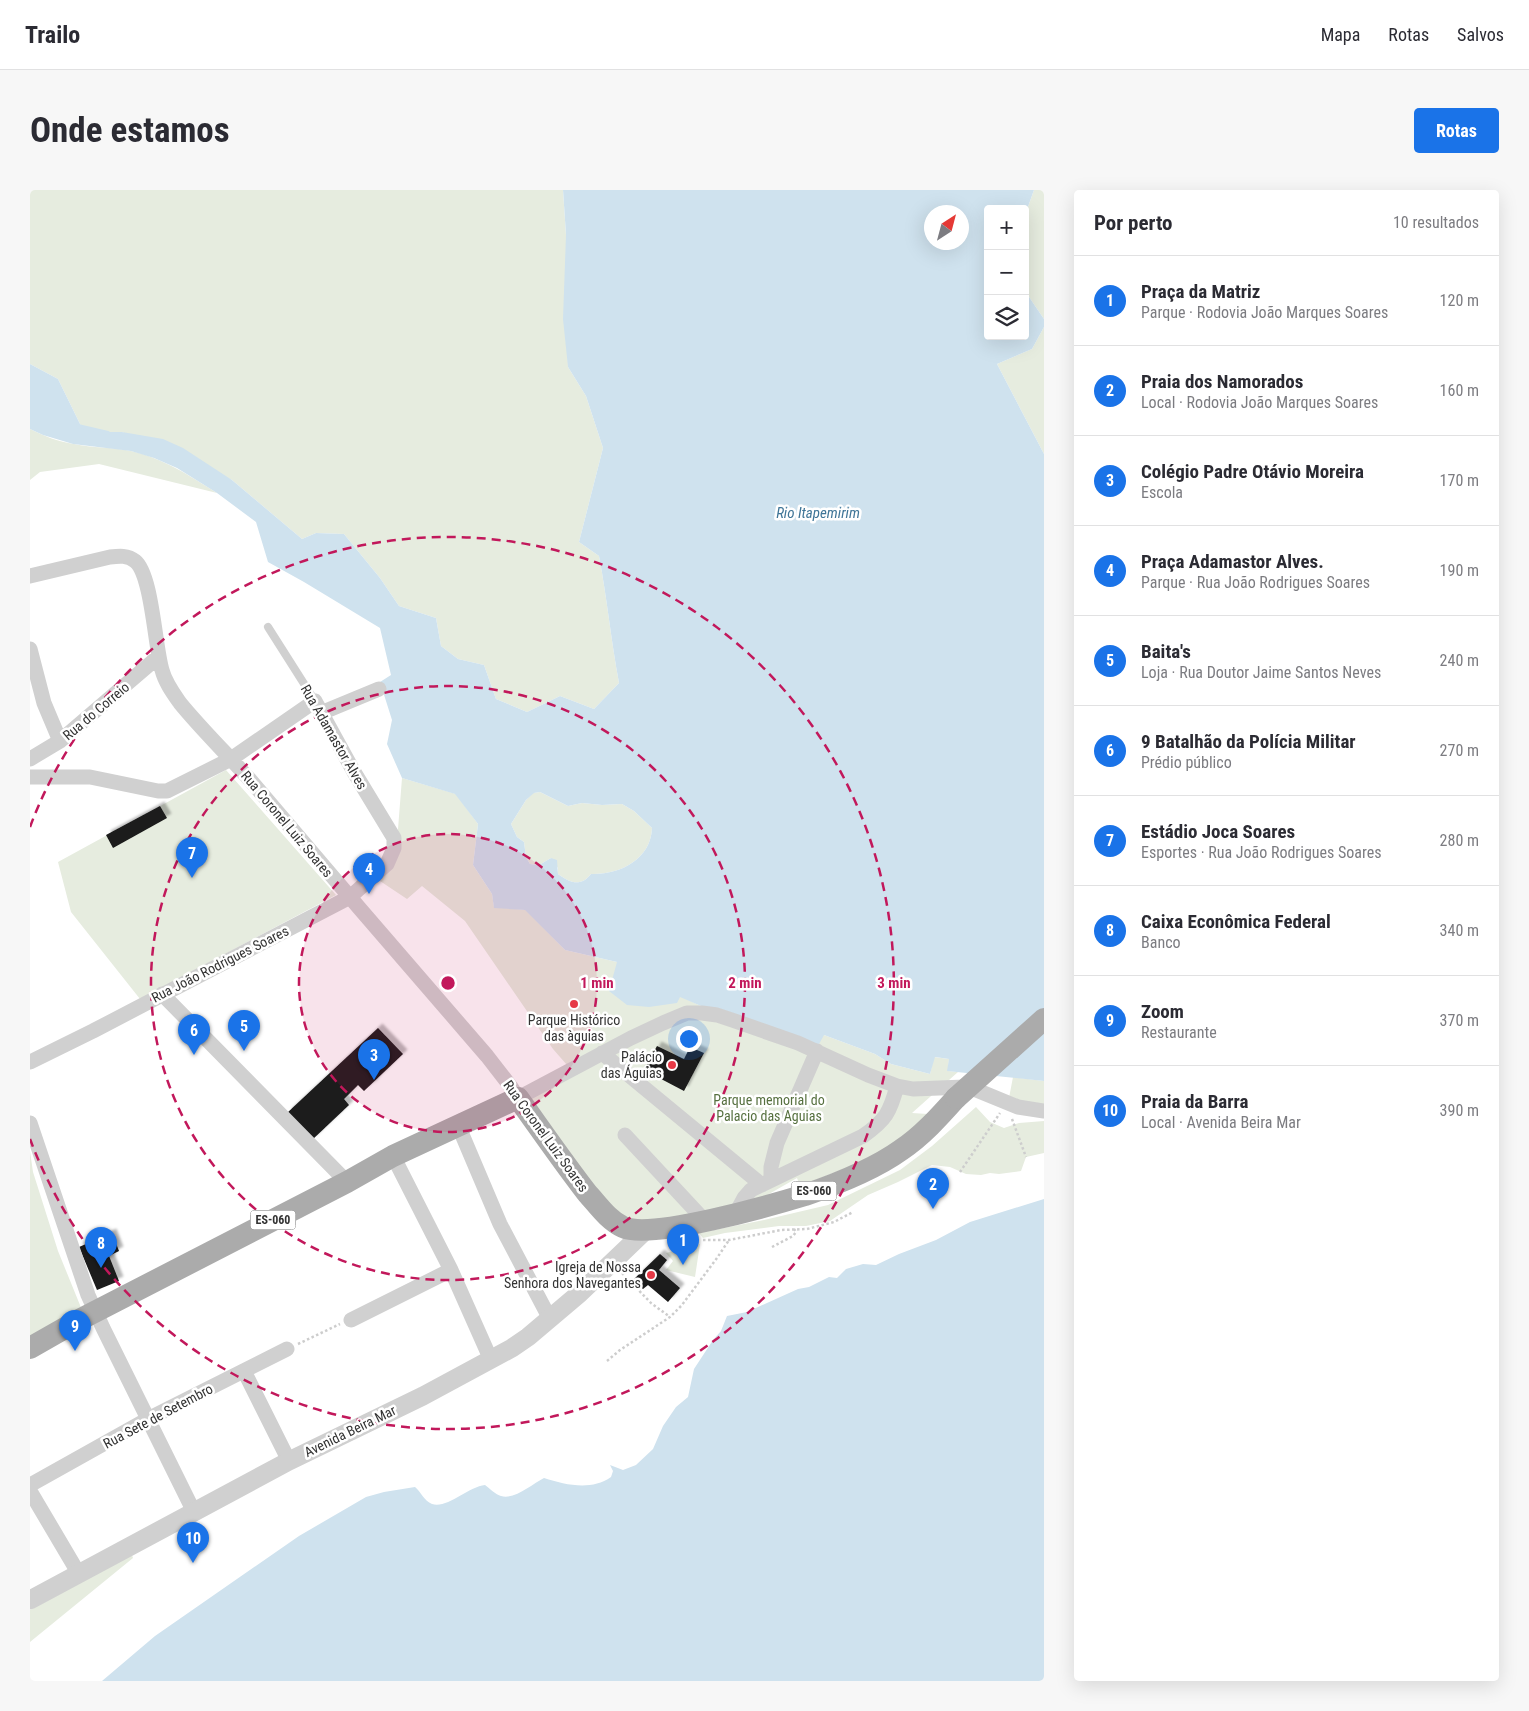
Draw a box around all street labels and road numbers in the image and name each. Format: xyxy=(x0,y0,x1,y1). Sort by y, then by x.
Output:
street label: Rua do Correio xyxy=(60,679,132,743)
street label: Rua Adamastor Alves xyxy=(298,682,370,792)
street label: Rua Coronel Luiz Soares xyxy=(238,768,336,880)
street label: Rua João Rodrigues Soares xyxy=(149,922,291,1006)
street label: Rua Coronel Luiz Soares xyxy=(500,1077,592,1195)
road number: ES-060 xyxy=(792,1181,836,1200)
road number: ES-060 xyxy=(250,1210,296,1230)
street label: Rua Sete de Setembro xyxy=(101,1380,215,1452)
street label: Avenida Beira Mar xyxy=(302,1402,398,1460)

